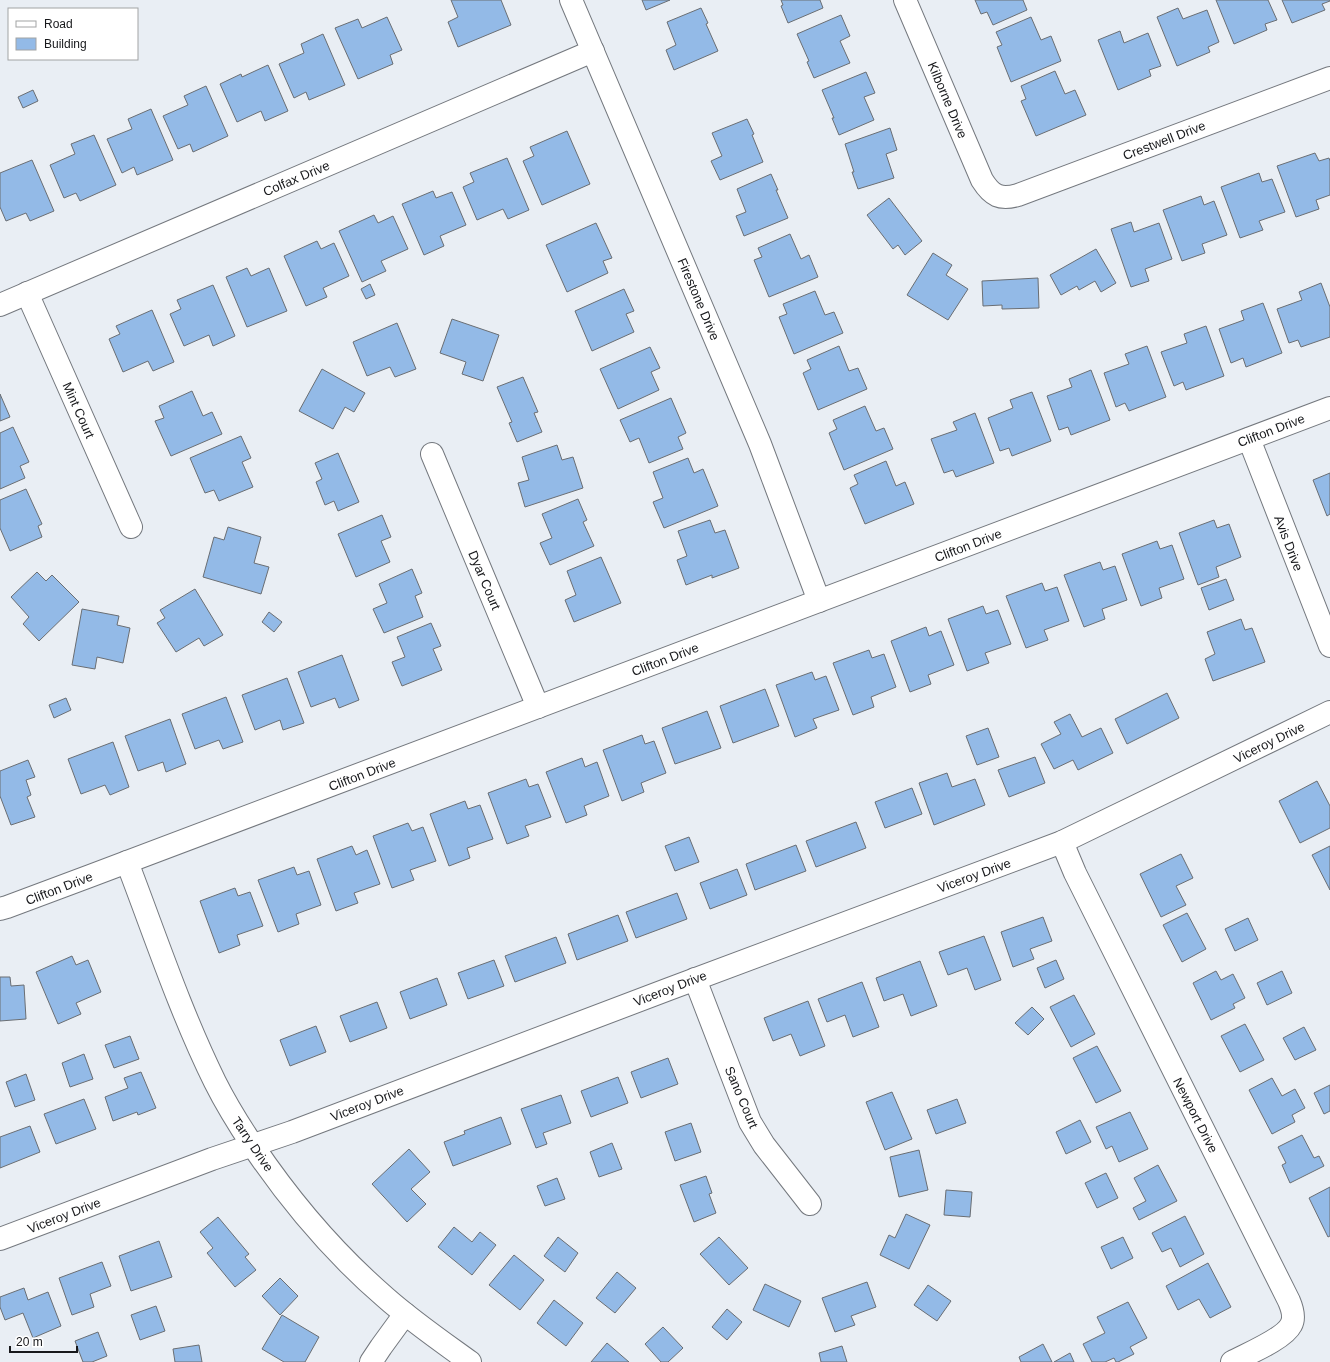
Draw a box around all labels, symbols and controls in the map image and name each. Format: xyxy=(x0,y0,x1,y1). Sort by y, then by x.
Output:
legend xyxy=(8,8,138,60)
text: Road xyxy=(44,17,73,31)
text: Building xyxy=(44,37,87,51)
street label: Kilborne Drive xyxy=(925,60,970,141)
street label: Crestwell Drive xyxy=(1121,118,1208,163)
street label: Colfax Drive xyxy=(261,158,332,199)
street label: Firestone Drive xyxy=(674,256,723,343)
street label: Mint Court xyxy=(59,380,98,441)
street label: Clifton Drive xyxy=(1235,411,1307,450)
street label: Avis Drive xyxy=(1271,513,1306,573)
street label: Clifton Drive xyxy=(932,526,1004,565)
street label: Dyar Court xyxy=(465,548,504,612)
street label: Clifton Drive xyxy=(629,640,701,679)
street label: Viceroy Drive xyxy=(1231,719,1307,766)
street label: Clifton Drive xyxy=(326,755,398,794)
street label: Viceroy Drive xyxy=(935,855,1013,896)
street label: Clifton Drive xyxy=(23,869,95,908)
street label: Viceroy Drive xyxy=(632,968,709,1009)
street label: Sano Court xyxy=(722,1064,761,1131)
street label: Newport Drive xyxy=(1170,1075,1221,1155)
street label: Viceroy Drive xyxy=(329,1083,406,1124)
street label: Tarry Drive xyxy=(229,1114,276,1175)
street label: Viceroy Drive xyxy=(26,1195,103,1236)
scale bar xyxy=(10,1328,77,1354)
text: 20 m xyxy=(16,1335,43,1349)

